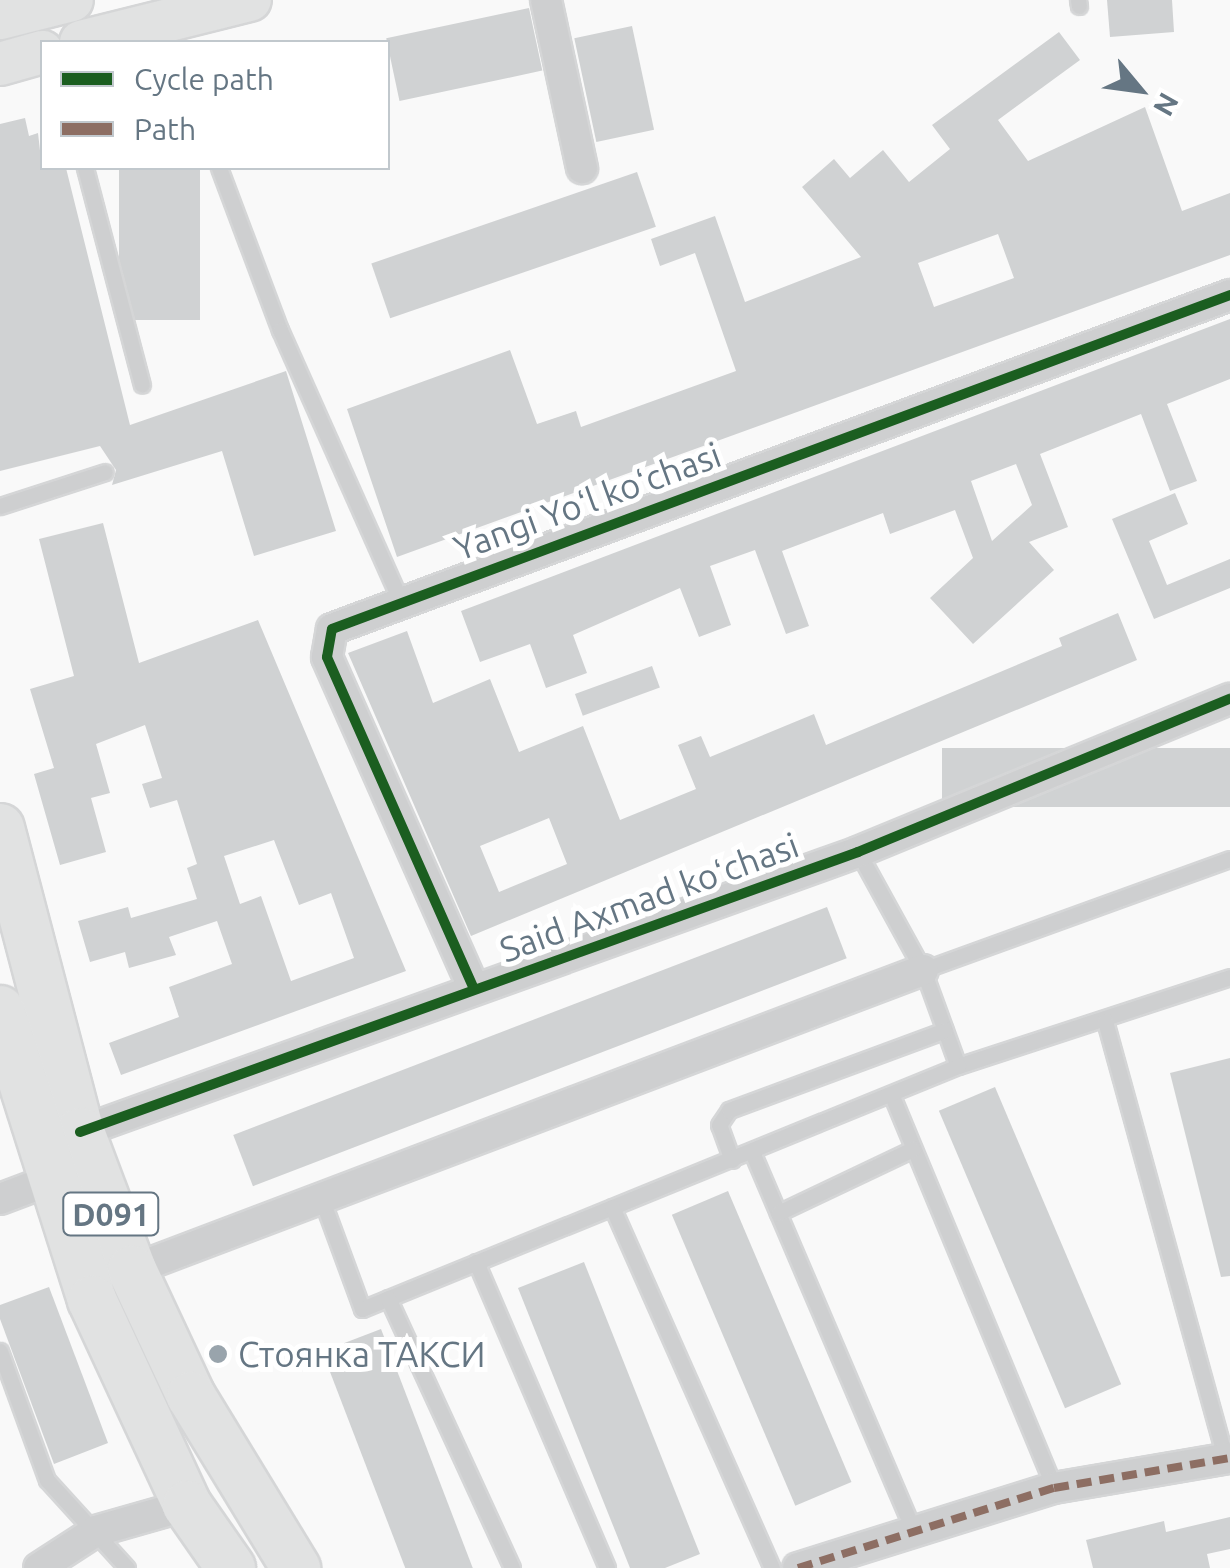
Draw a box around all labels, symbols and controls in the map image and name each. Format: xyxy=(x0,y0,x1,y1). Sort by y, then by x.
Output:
legend xyxy=(40,40,390,170)
north arrow xyxy=(1090,40,1190,140)
text: Cycle path xyxy=(134,62,274,96)
text: N xyxy=(1148,88,1185,121)
text: Path xyxy=(134,112,196,146)
street label: Yangi Yoʻl koʻchasi xyxy=(448,433,726,569)
street label: Said Axmad koʻchasi xyxy=(494,823,804,971)
road number: D091 xyxy=(61,1187,161,1241)
place label: Стоянка ТАКСИ xyxy=(238,1333,486,1375)
marker: Стоянка ТАКСИ xyxy=(207,1343,229,1365)

